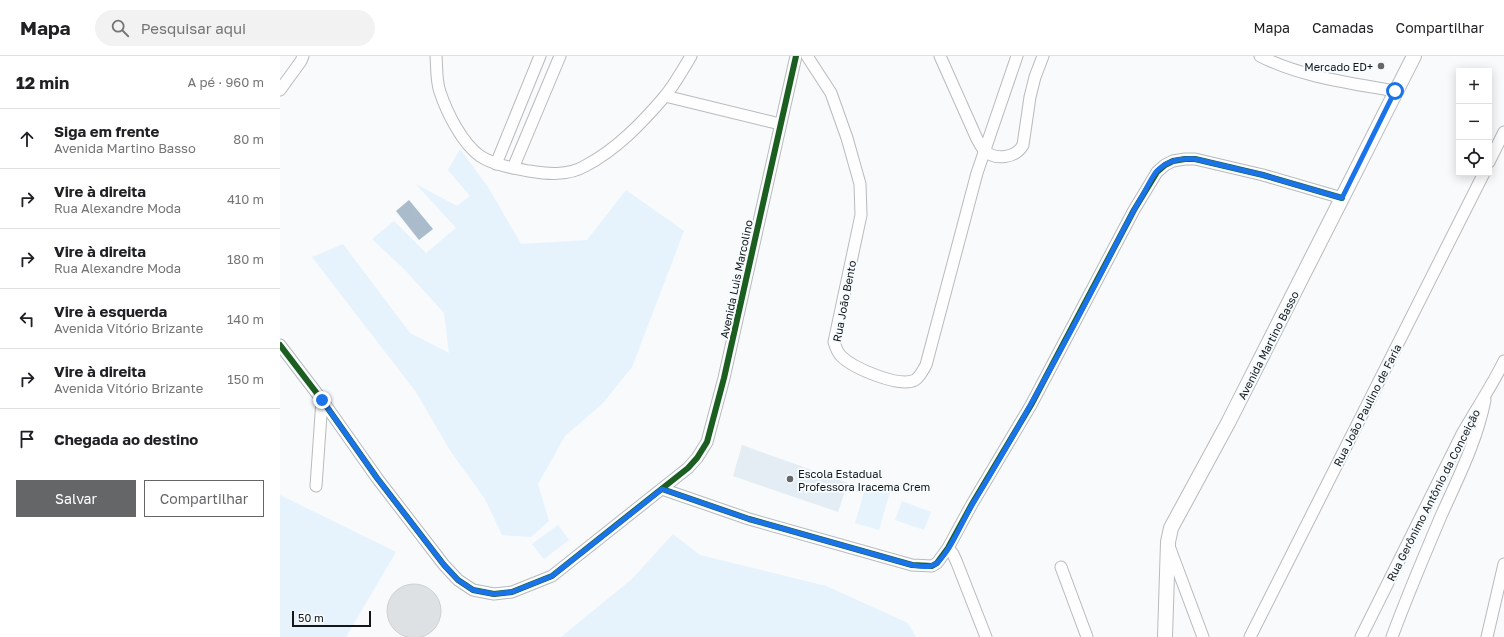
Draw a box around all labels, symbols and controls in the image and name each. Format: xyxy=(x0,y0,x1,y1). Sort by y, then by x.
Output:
search box xyxy=(95,10,375,46)
text: Mapa xyxy=(20,16,71,39)
icon: search xyxy=(109,17,131,39)
text: Pesquisar aqui xyxy=(141,19,246,37)
text: Mapa xyxy=(1253,19,1290,36)
text: Camadas xyxy=(1312,19,1374,36)
text: Compartilhar xyxy=(1396,19,1484,36)
place label: Mercado ED+ xyxy=(1304,60,1373,73)
marker: Mercado ED+ xyxy=(1376,61,1386,71)
map controls xyxy=(1456,68,1492,176)
button: + xyxy=(1456,68,1492,104)
text: 12 min xyxy=(16,72,69,93)
text: A pé · 960 m xyxy=(188,74,264,90)
route start xyxy=(1386,82,1404,100)
button: − xyxy=(1456,104,1492,140)
text: Siga em frente xyxy=(54,122,159,140)
icon: ahead xyxy=(16,128,38,150)
text: 80 m xyxy=(233,131,264,147)
text: Avenida Martino Basso xyxy=(54,140,196,156)
button: locate xyxy=(1456,140,1492,176)
text: Vire à direita xyxy=(54,182,146,200)
icon: right xyxy=(16,188,38,210)
text: 410 m xyxy=(227,191,264,207)
text: Rua Alexandre Moda xyxy=(54,200,181,216)
street label: Avenida Luis Marcolino xyxy=(717,218,755,340)
text: Vire à direita xyxy=(54,242,146,260)
icon: right xyxy=(16,248,38,270)
text: 180 m xyxy=(227,251,264,267)
street label: Rua João Bento xyxy=(830,259,858,343)
text: Rua Alexandre Moda xyxy=(54,260,181,276)
street label: Avenida Martino Basso xyxy=(1235,288,1301,401)
text: Vire à esquerda xyxy=(54,302,167,320)
icon: left xyxy=(16,308,38,330)
text: 140 m xyxy=(227,311,264,327)
text: Avenida Vitório Brizante xyxy=(54,320,203,336)
street label: Rua João Paulino de Faria xyxy=(1330,342,1404,468)
text: Vire à direita xyxy=(54,362,146,380)
icon: right xyxy=(16,368,38,390)
text: 150 m xyxy=(227,371,264,387)
text: Avenida Vitório Brizante xyxy=(54,380,203,396)
route end xyxy=(313,391,331,409)
street label: Rua Gerônimo Antônio da Conceição xyxy=(1384,406,1482,583)
icon: arrive xyxy=(16,428,38,450)
text: Chegada ao destino xyxy=(54,430,198,448)
place label: Escola Estadual Professora Iracema Crem xyxy=(798,467,930,493)
marker: Escola Estadual Professora Iracema Crem xyxy=(785,474,795,484)
button: Salvar xyxy=(16,480,136,517)
button: Compartilhar xyxy=(144,480,264,517)
scale bar xyxy=(292,609,371,628)
text: 50 m xyxy=(298,611,324,624)

